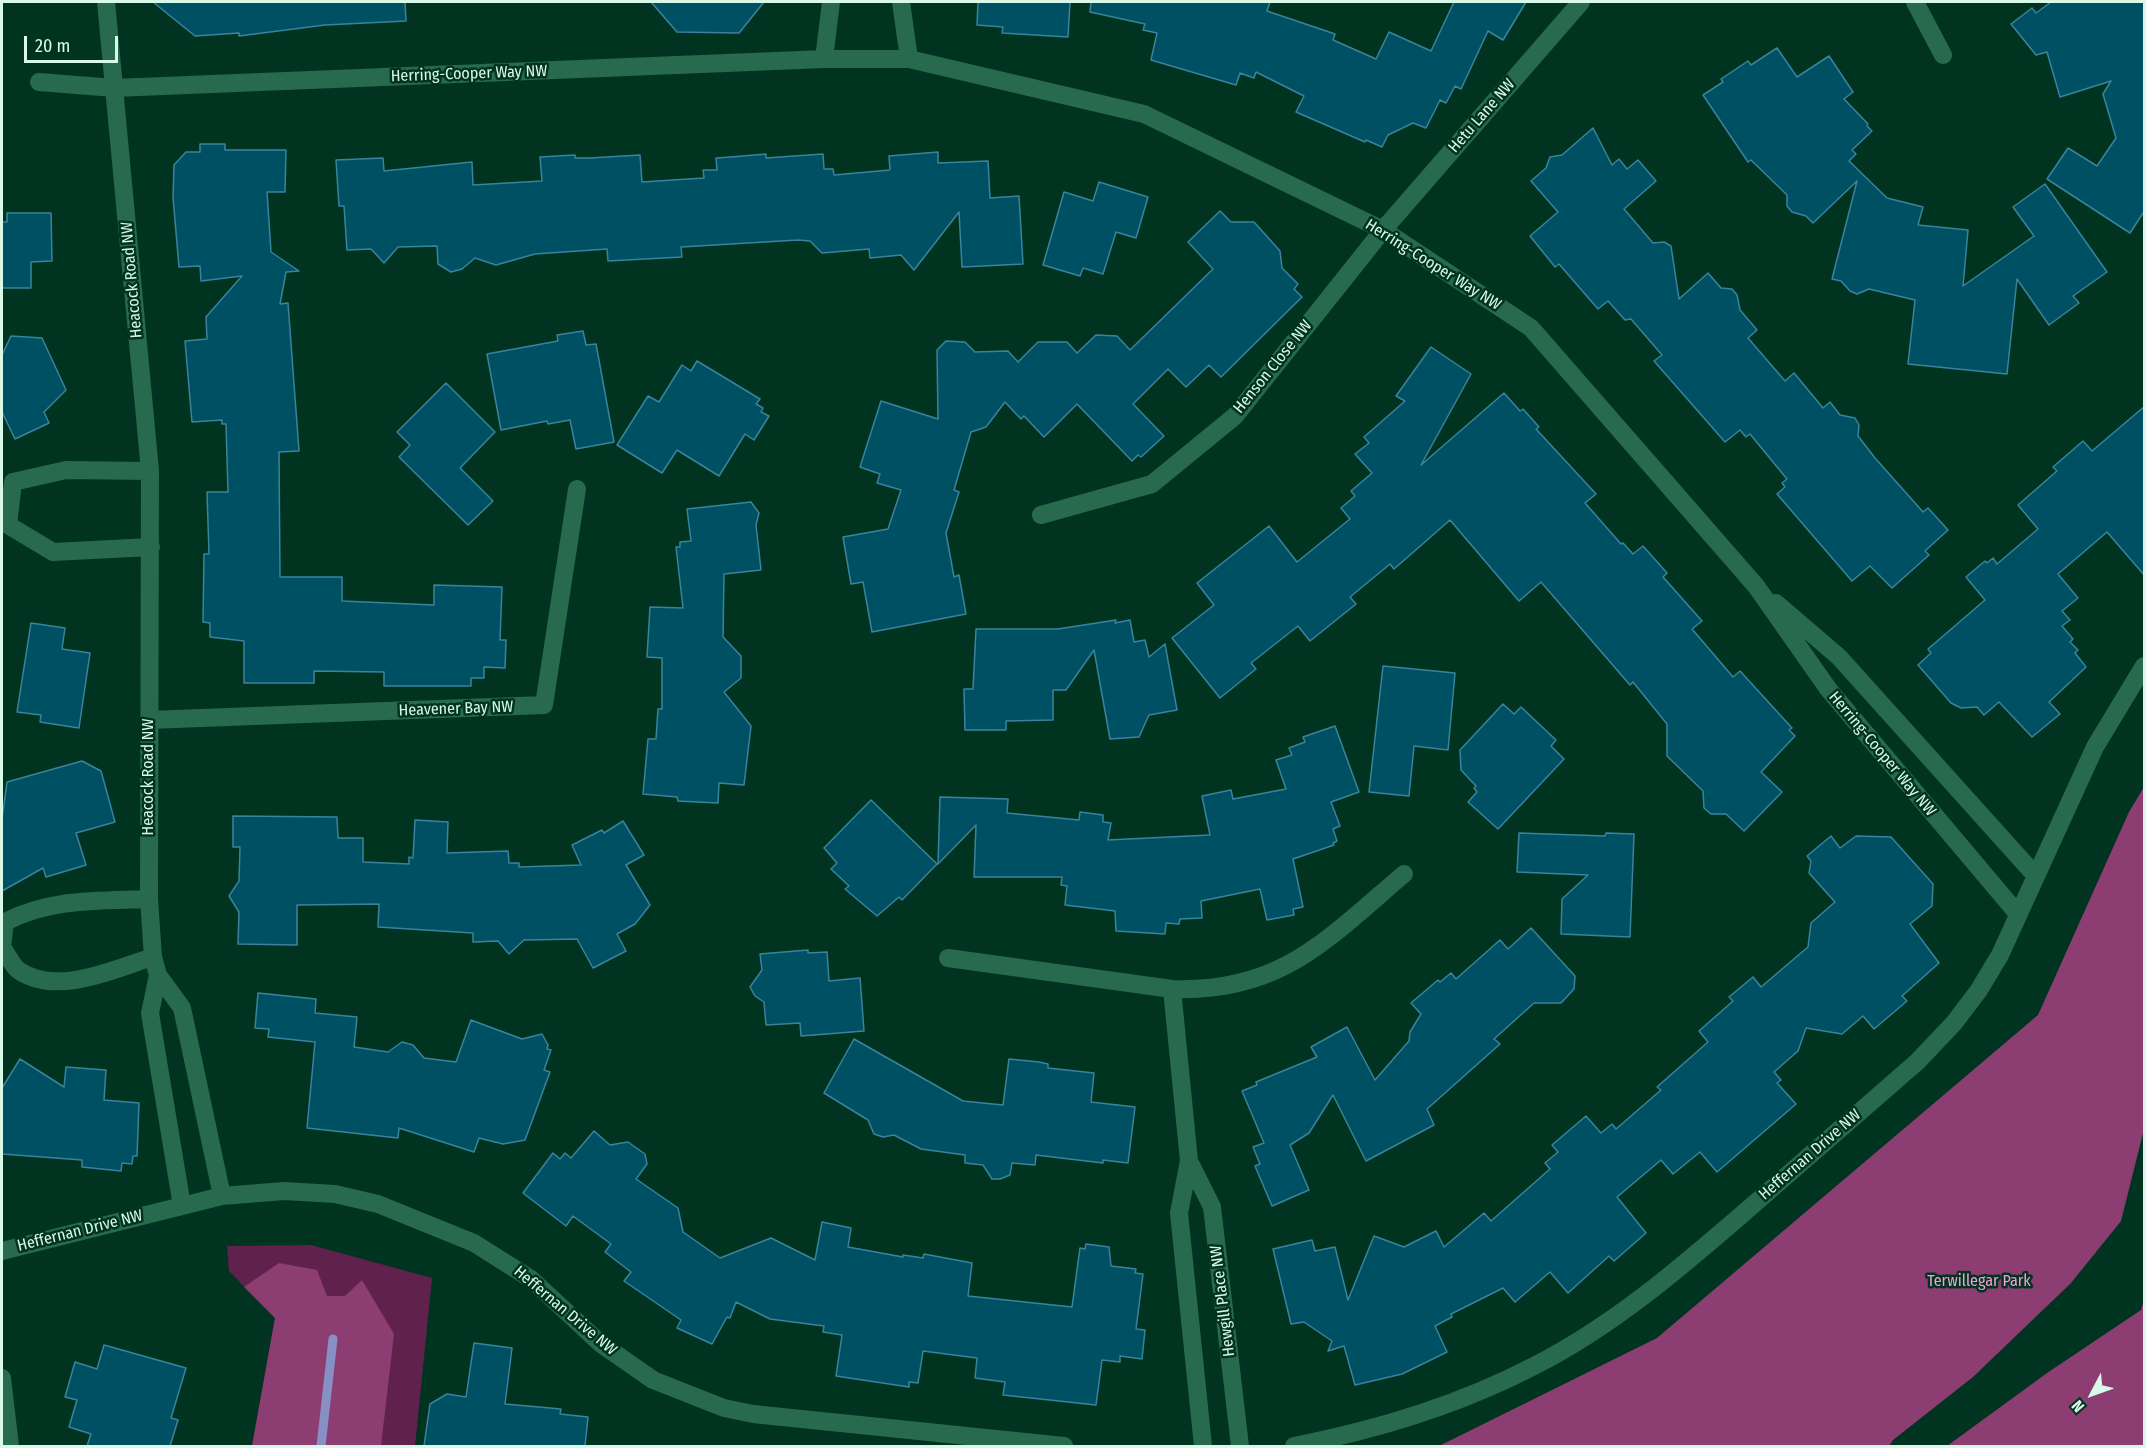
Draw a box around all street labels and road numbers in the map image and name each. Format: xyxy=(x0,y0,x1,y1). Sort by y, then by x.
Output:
street label: Herring-Cooper Way NW xyxy=(390,62,548,86)
street label: Hetu Lane NW xyxy=(1445,75,1519,157)
street label: Herring-Cooper Way NW xyxy=(1362,215,1504,315)
street label: Heacock Road NW xyxy=(117,221,147,339)
street label: Henson Close NW xyxy=(1230,317,1316,417)
street label: Herring-Cooper Way NW xyxy=(1824,688,1940,820)
street label: Heavener Bay NW xyxy=(398,697,514,721)
street label: Heacock Road NW xyxy=(139,719,159,835)
street label: Heffernan Drive NW xyxy=(1755,1106,1865,1204)
street label: Heffernan Drive NW xyxy=(15,1206,145,1256)
street label: Hewgill Place NW xyxy=(1207,1244,1239,1358)
street label: Heffernan Drive NW xyxy=(510,1262,620,1360)

